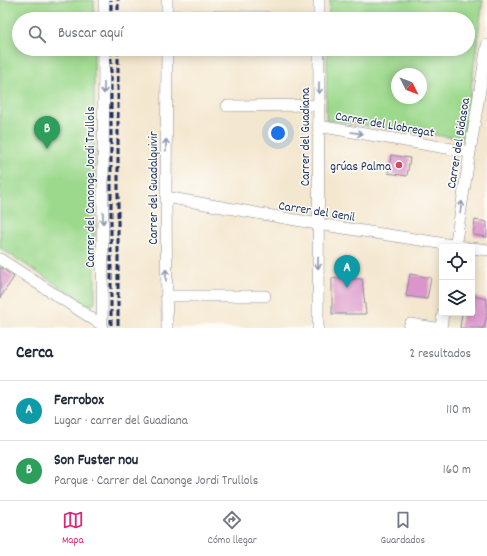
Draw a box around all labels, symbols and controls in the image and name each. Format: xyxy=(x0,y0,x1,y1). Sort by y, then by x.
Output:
search box xyxy=(12,12,475,56)
icon: search xyxy=(26,23,48,45)
text: Buscar aquí xyxy=(58,23,123,45)
north arrow xyxy=(391,68,427,104)
one-way arrow xyxy=(100,81,108,94)
one-way arrow xyxy=(315,81,323,94)
street label: Carrer del Guadiana xyxy=(297,87,316,186)
street label: Carrer del Bidasoa xyxy=(443,96,476,190)
street label: Carrer del Canonge Jordi Trullols xyxy=(82,106,101,268)
street label: Carrer del Llobregat xyxy=(333,107,436,144)
pin: B xyxy=(34,116,60,149)
your location xyxy=(268,123,288,143)
one-way arrow xyxy=(350,129,363,137)
street label: Carrer del Guadalquivir xyxy=(145,131,164,245)
one-way arrow xyxy=(162,139,170,152)
place label: grúas Palma xyxy=(330,158,392,177)
marker: grúas Palma xyxy=(394,160,404,170)
street label: Carrer del Genil xyxy=(277,197,356,228)
one-way arrow xyxy=(457,201,465,214)
one-way arrow xyxy=(99,211,107,224)
map controls xyxy=(439,244,475,316)
button: locate xyxy=(439,244,475,280)
pin: A xyxy=(334,255,360,288)
one-way arrow xyxy=(314,256,322,269)
one-way arrow xyxy=(162,269,170,282)
button: layers xyxy=(439,280,475,316)
text: Cerca xyxy=(16,342,53,366)
text: 2 resultados xyxy=(409,345,471,364)
text: Ferrobox xyxy=(54,390,104,412)
text: A xyxy=(25,401,33,420)
text: 110 m xyxy=(446,401,471,420)
text: Lugar · carrer del Guadiana xyxy=(54,412,188,431)
text: Son Fuster nou xyxy=(54,450,138,472)
text: B xyxy=(26,461,32,480)
text: 160 m xyxy=(443,461,471,480)
text: Parque · Carrer del Canonge Jordi Trullols xyxy=(54,472,258,491)
tab: Mapa xyxy=(62,509,84,549)
tab: Cómo llegar xyxy=(208,509,257,549)
tab: Guardados xyxy=(381,509,425,549)

